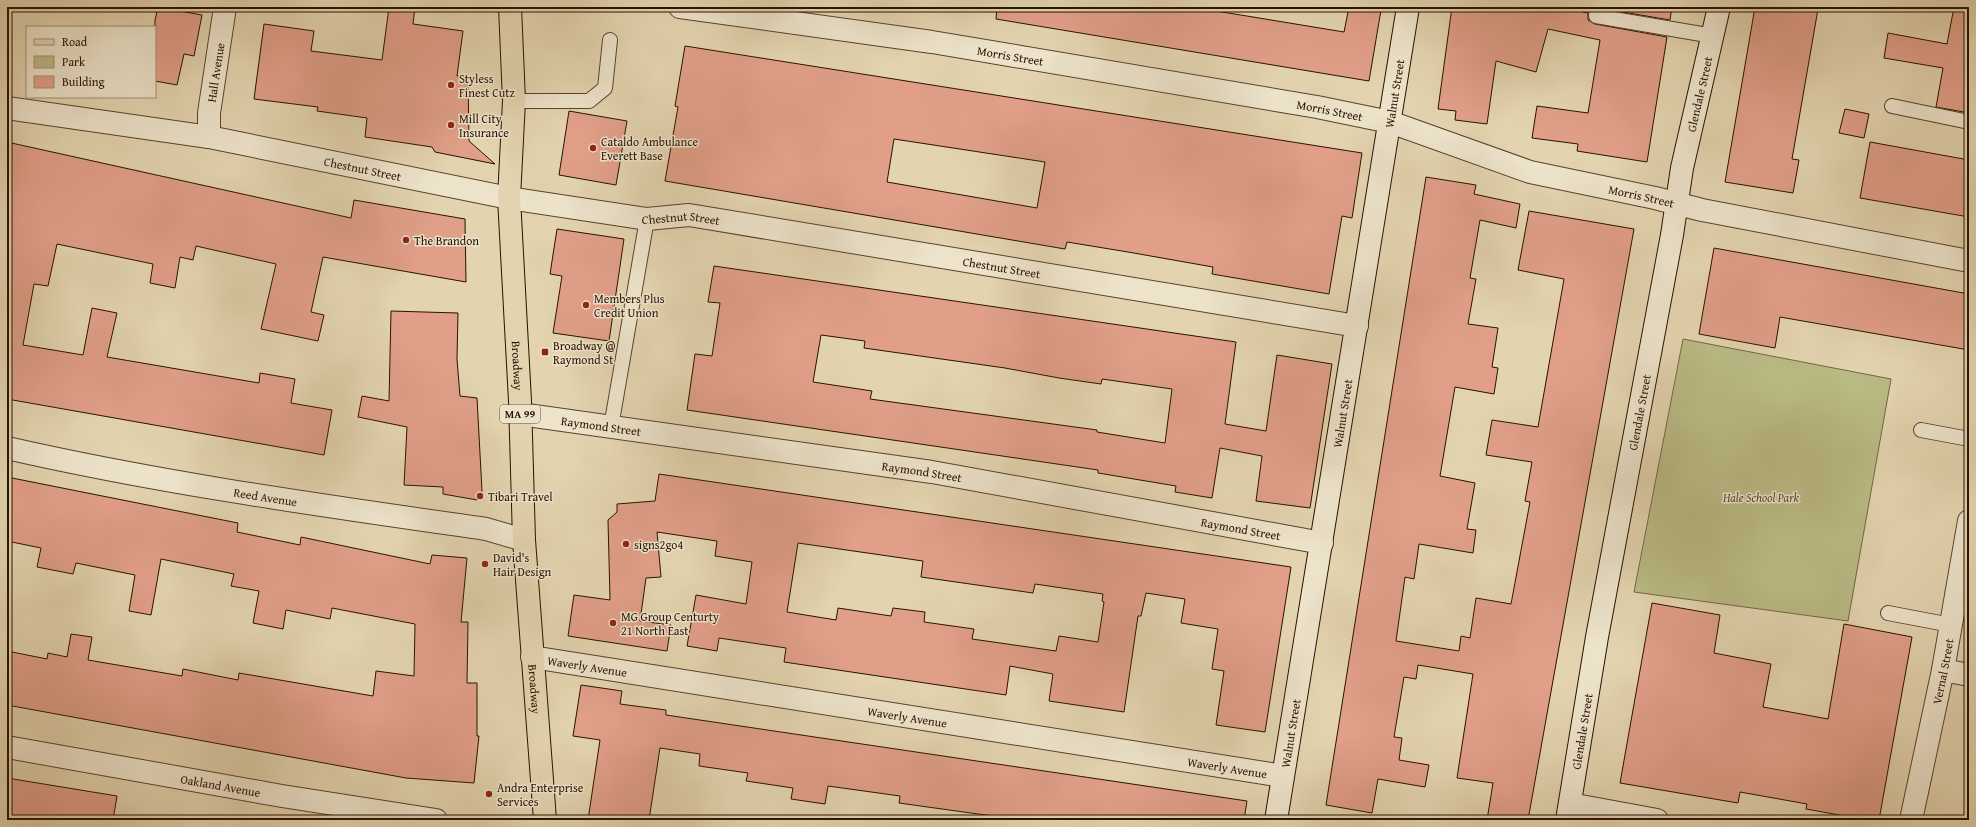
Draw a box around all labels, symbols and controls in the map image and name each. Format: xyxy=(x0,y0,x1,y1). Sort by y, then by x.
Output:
legend xyxy=(26,26,156,98)
text: Road xyxy=(62,33,88,50)
street label: Hall Avenue xyxy=(202,41,228,103)
street label: Morris Street xyxy=(976,41,1046,69)
text: Park xyxy=(62,53,86,70)
street label: Glendale Street xyxy=(1682,54,1716,133)
street label: Walnut Street xyxy=(1380,57,1408,129)
place label: Styless Finest Cutz xyxy=(459,70,515,101)
text: Building xyxy=(62,73,105,90)
marker: Styless Finest Cutz xyxy=(446,80,456,90)
street label: Morris Street xyxy=(1295,95,1365,125)
place label: Mill City Insurance xyxy=(459,110,509,141)
marker: Mill City Insurance xyxy=(446,120,456,130)
place label: Cataldo Ambulance Everett Base xyxy=(601,133,699,164)
marker: Cataldo Ambulance Everett Base xyxy=(588,143,598,153)
street label: Chestnut Street xyxy=(323,152,404,185)
street label: Morris Street xyxy=(1607,180,1677,211)
street label: Chestnut Street xyxy=(641,206,722,229)
place label: The Brandon xyxy=(414,232,479,249)
marker: The Brandon xyxy=(401,235,411,245)
street label: Chestnut Street xyxy=(962,252,1043,282)
place label: Members Plus Credit Union xyxy=(594,290,665,321)
marker: Members Plus Credit Union xyxy=(581,300,591,310)
place label: Broadway @ Raymond St xyxy=(553,337,615,368)
street label: Broadway xyxy=(508,340,528,391)
marker: Broadway @ Raymond St xyxy=(540,347,550,357)
street label: Glendale Street xyxy=(1624,372,1654,452)
street label: Walnut Street xyxy=(1328,377,1356,449)
road number: MA 99 xyxy=(500,405,540,423)
street label: Raymond Street xyxy=(560,411,643,440)
street label: Raymond Street xyxy=(881,457,964,486)
street label: Reed Avenue xyxy=(232,483,299,510)
place label: Tibari Travel xyxy=(488,488,553,505)
park label: Hale School Park xyxy=(1722,489,1800,506)
marker: Tibari Travel xyxy=(475,491,485,501)
street label: Raymond Street xyxy=(1200,513,1283,544)
place label: signs2go4 xyxy=(634,536,683,553)
marker: signs2go4 xyxy=(621,539,631,549)
place label: David's Hair Design xyxy=(493,549,552,580)
marker: David's Hair Design xyxy=(480,559,490,569)
place label: MG Group Centurty 21 North East xyxy=(621,608,719,639)
marker: MG Group Centurty 21 North East xyxy=(608,618,618,628)
street label: Vernal Street xyxy=(1927,636,1957,706)
street label: Waverly Avenue xyxy=(546,651,629,681)
street label: Broadway xyxy=(525,664,546,714)
street label: Glendale Street xyxy=(1567,691,1596,771)
street label: Walnut Street xyxy=(1276,697,1304,769)
street label: Waverly Avenue xyxy=(866,702,949,731)
street label: Waverly Avenue xyxy=(1186,752,1269,782)
street label: Oakland Avenue xyxy=(179,770,262,801)
place label: Andra Enterprise Services xyxy=(497,779,584,810)
marker: Andra Enterprise Services xyxy=(484,789,494,799)

